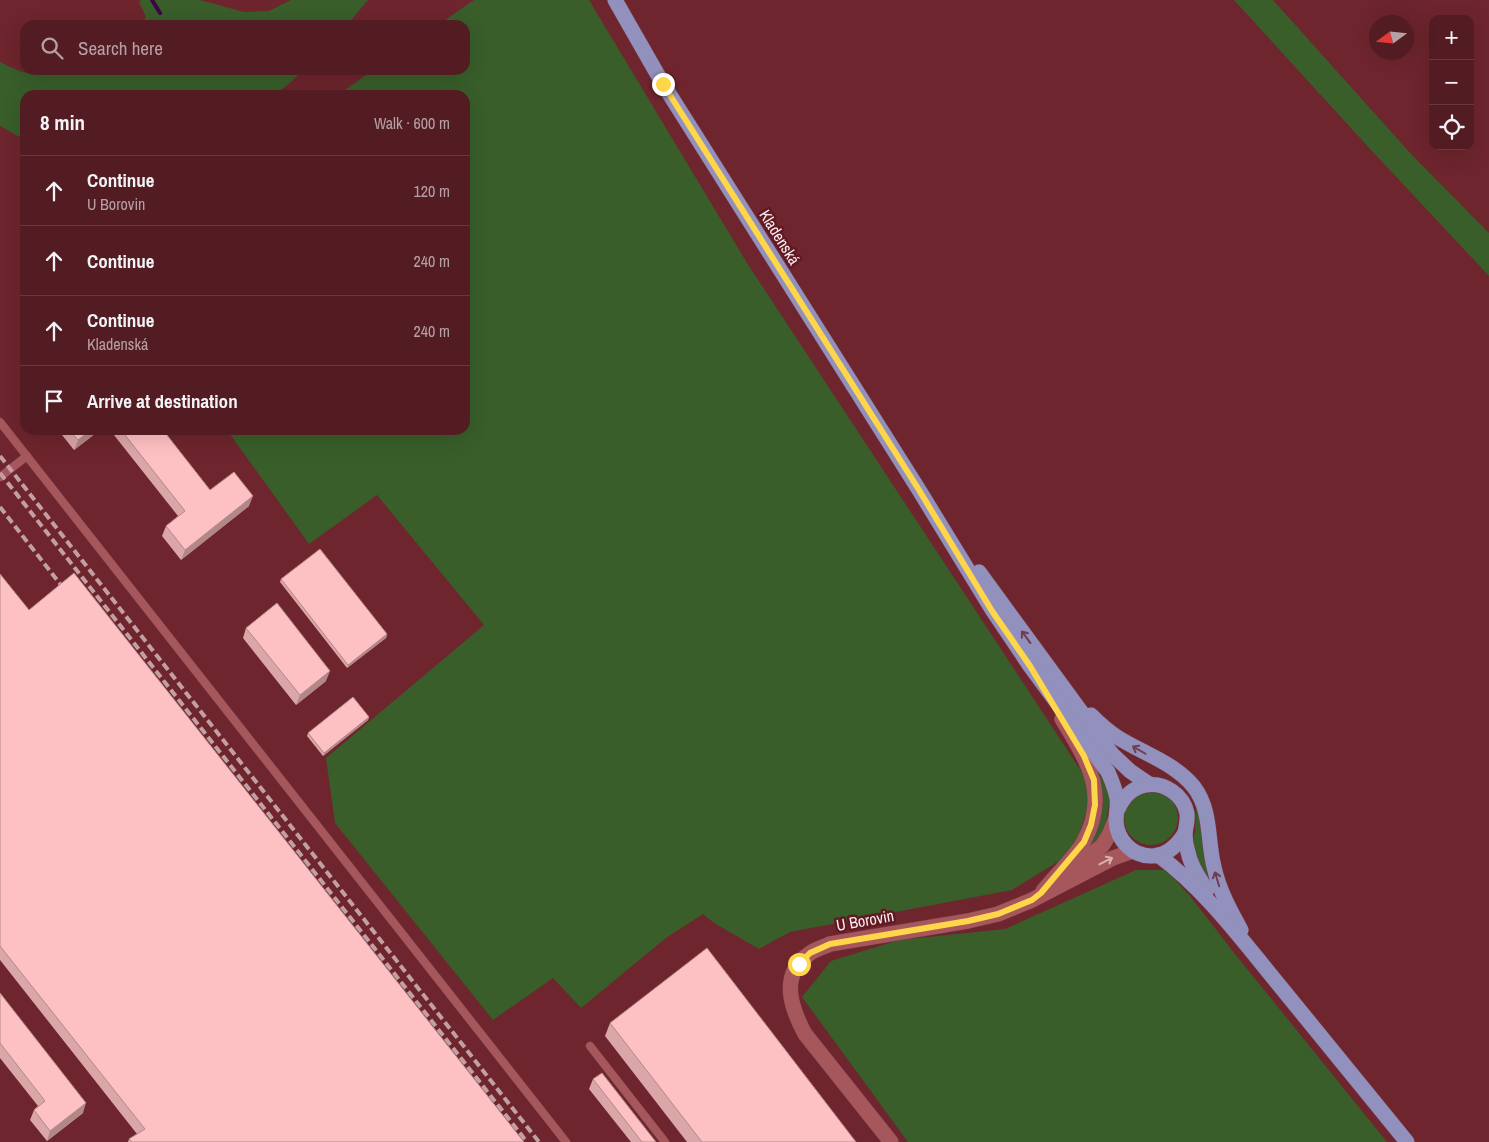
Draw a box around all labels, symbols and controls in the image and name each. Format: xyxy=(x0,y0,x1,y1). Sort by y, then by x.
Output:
north arrow xyxy=(1369,15,1414,60)
map controls xyxy=(1429,15,1474,150)
button: + xyxy=(1429,15,1474,60)
search box xyxy=(20,20,470,75)
icon: search xyxy=(38,34,66,62)
text: Search here xyxy=(78,35,163,61)
button: − xyxy=(1429,60,1474,105)
route end xyxy=(652,73,675,96)
button: locate xyxy=(1429,105,1474,150)
text: 8 min xyxy=(40,108,85,137)
text: Walk · 600 m xyxy=(374,112,450,134)
text: Continue xyxy=(87,167,155,193)
icon: ahead xyxy=(40,177,68,205)
text: 120 m xyxy=(414,180,450,202)
text: U Borovin xyxy=(87,193,145,215)
street label: Kladenská xyxy=(754,205,806,269)
icon: ahead xyxy=(40,247,68,275)
text: Continue xyxy=(87,248,155,274)
text: 240 m xyxy=(414,250,450,272)
text: Continue xyxy=(87,307,155,333)
icon: ahead xyxy=(40,317,68,345)
text: 240 m xyxy=(414,320,450,342)
text: Kladenská xyxy=(87,333,148,355)
icon: arrive xyxy=(40,387,68,415)
text: Arrive at destination xyxy=(87,388,238,414)
one-way arrow xyxy=(1021,630,1031,644)
one-way arrow xyxy=(1133,744,1147,754)
one-way arrow xyxy=(1098,856,1113,865)
one-way arrow xyxy=(1212,871,1221,887)
street label: U Borovin xyxy=(834,904,896,936)
route start xyxy=(788,953,811,976)

